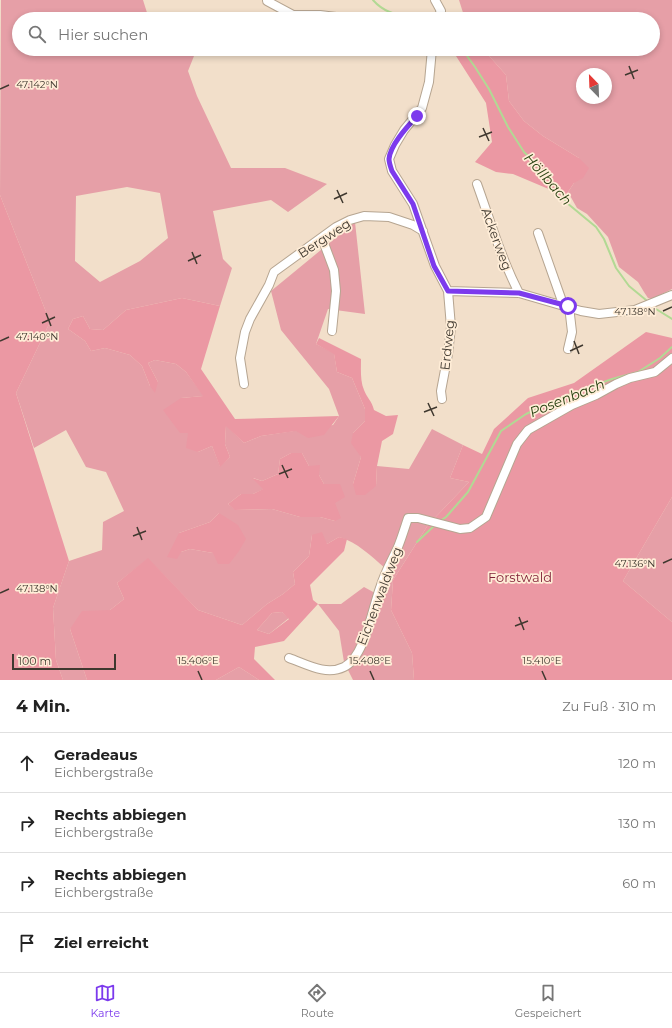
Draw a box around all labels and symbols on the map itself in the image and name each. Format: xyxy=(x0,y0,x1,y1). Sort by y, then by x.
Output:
north arrow xyxy=(576,68,612,104)
text: 47.142°N xyxy=(16,78,58,91)
route end xyxy=(408,107,426,125)
water label: Höllbach xyxy=(520,149,576,209)
street label: Ackerweg xyxy=(478,206,516,272)
street label: Bergweg xyxy=(295,215,353,261)
route start xyxy=(559,297,577,315)
text: 47.138°N xyxy=(614,305,656,318)
street label: Erdweg xyxy=(436,319,458,371)
text: 47.140°N xyxy=(16,330,58,343)
water label: Posenbach xyxy=(527,375,607,421)
street label: Eichenwaldweg xyxy=(353,545,405,647)
text: 47.136°N xyxy=(615,557,655,570)
park label: Forstwald xyxy=(488,569,552,585)
text: 47.138°N xyxy=(16,582,58,595)
scale bar xyxy=(12,652,116,671)
text: 15.406°E xyxy=(177,654,219,667)
text: 15.408°E xyxy=(349,654,391,667)
text: 15.410°E xyxy=(523,654,562,667)

